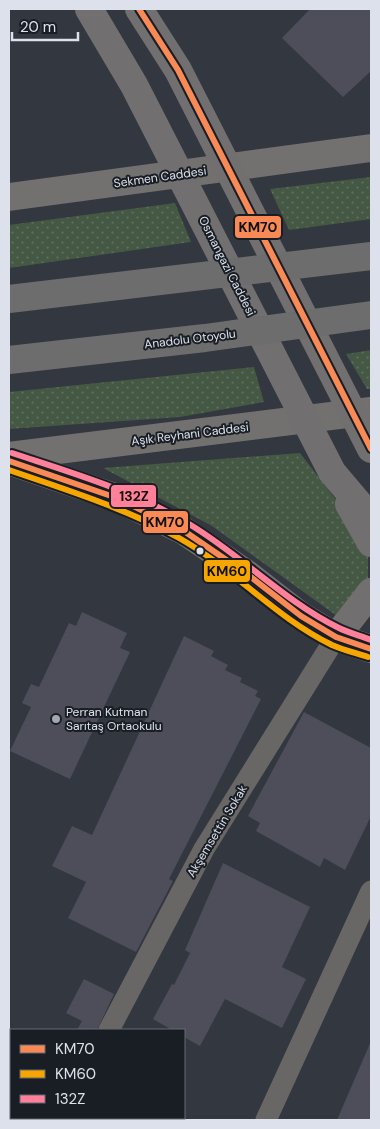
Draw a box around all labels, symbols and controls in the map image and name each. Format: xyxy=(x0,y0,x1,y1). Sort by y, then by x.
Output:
scale bar xyxy=(12,10,79,42)
text: 20 m xyxy=(20,17,56,37)
street label: Sekmen Caddesi xyxy=(113,163,207,191)
street label: Osmangazi Caddesi xyxy=(195,213,259,319)
line badge: KM70 xyxy=(234,215,282,239)
text: KM70 xyxy=(239,218,278,236)
street label: Anadolu Otoyolu xyxy=(143,325,237,353)
street label: Aşık Reyhani Caddesi xyxy=(130,419,250,449)
line badge: 132Z xyxy=(110,484,157,508)
text: 132Z xyxy=(119,487,149,505)
line badge: KM70 xyxy=(142,510,189,534)
text: KM70 xyxy=(146,513,185,531)
unlabelled marker xyxy=(195,546,205,556)
line badge: KM60 xyxy=(203,559,251,583)
text: KM60 xyxy=(207,562,247,580)
place label: Perran Kutman Sarıtaş Ortaokulu xyxy=(66,704,162,734)
marker: Perran Kutman Sarıtaş Ortaokulu xyxy=(50,713,62,725)
street label: Akşemsettin Sokak xyxy=(183,782,251,880)
legend xyxy=(10,1029,185,1119)
text: KM70 xyxy=(55,1039,94,1059)
text: KM60 xyxy=(55,1064,96,1084)
text: 132Z xyxy=(55,1089,85,1109)

